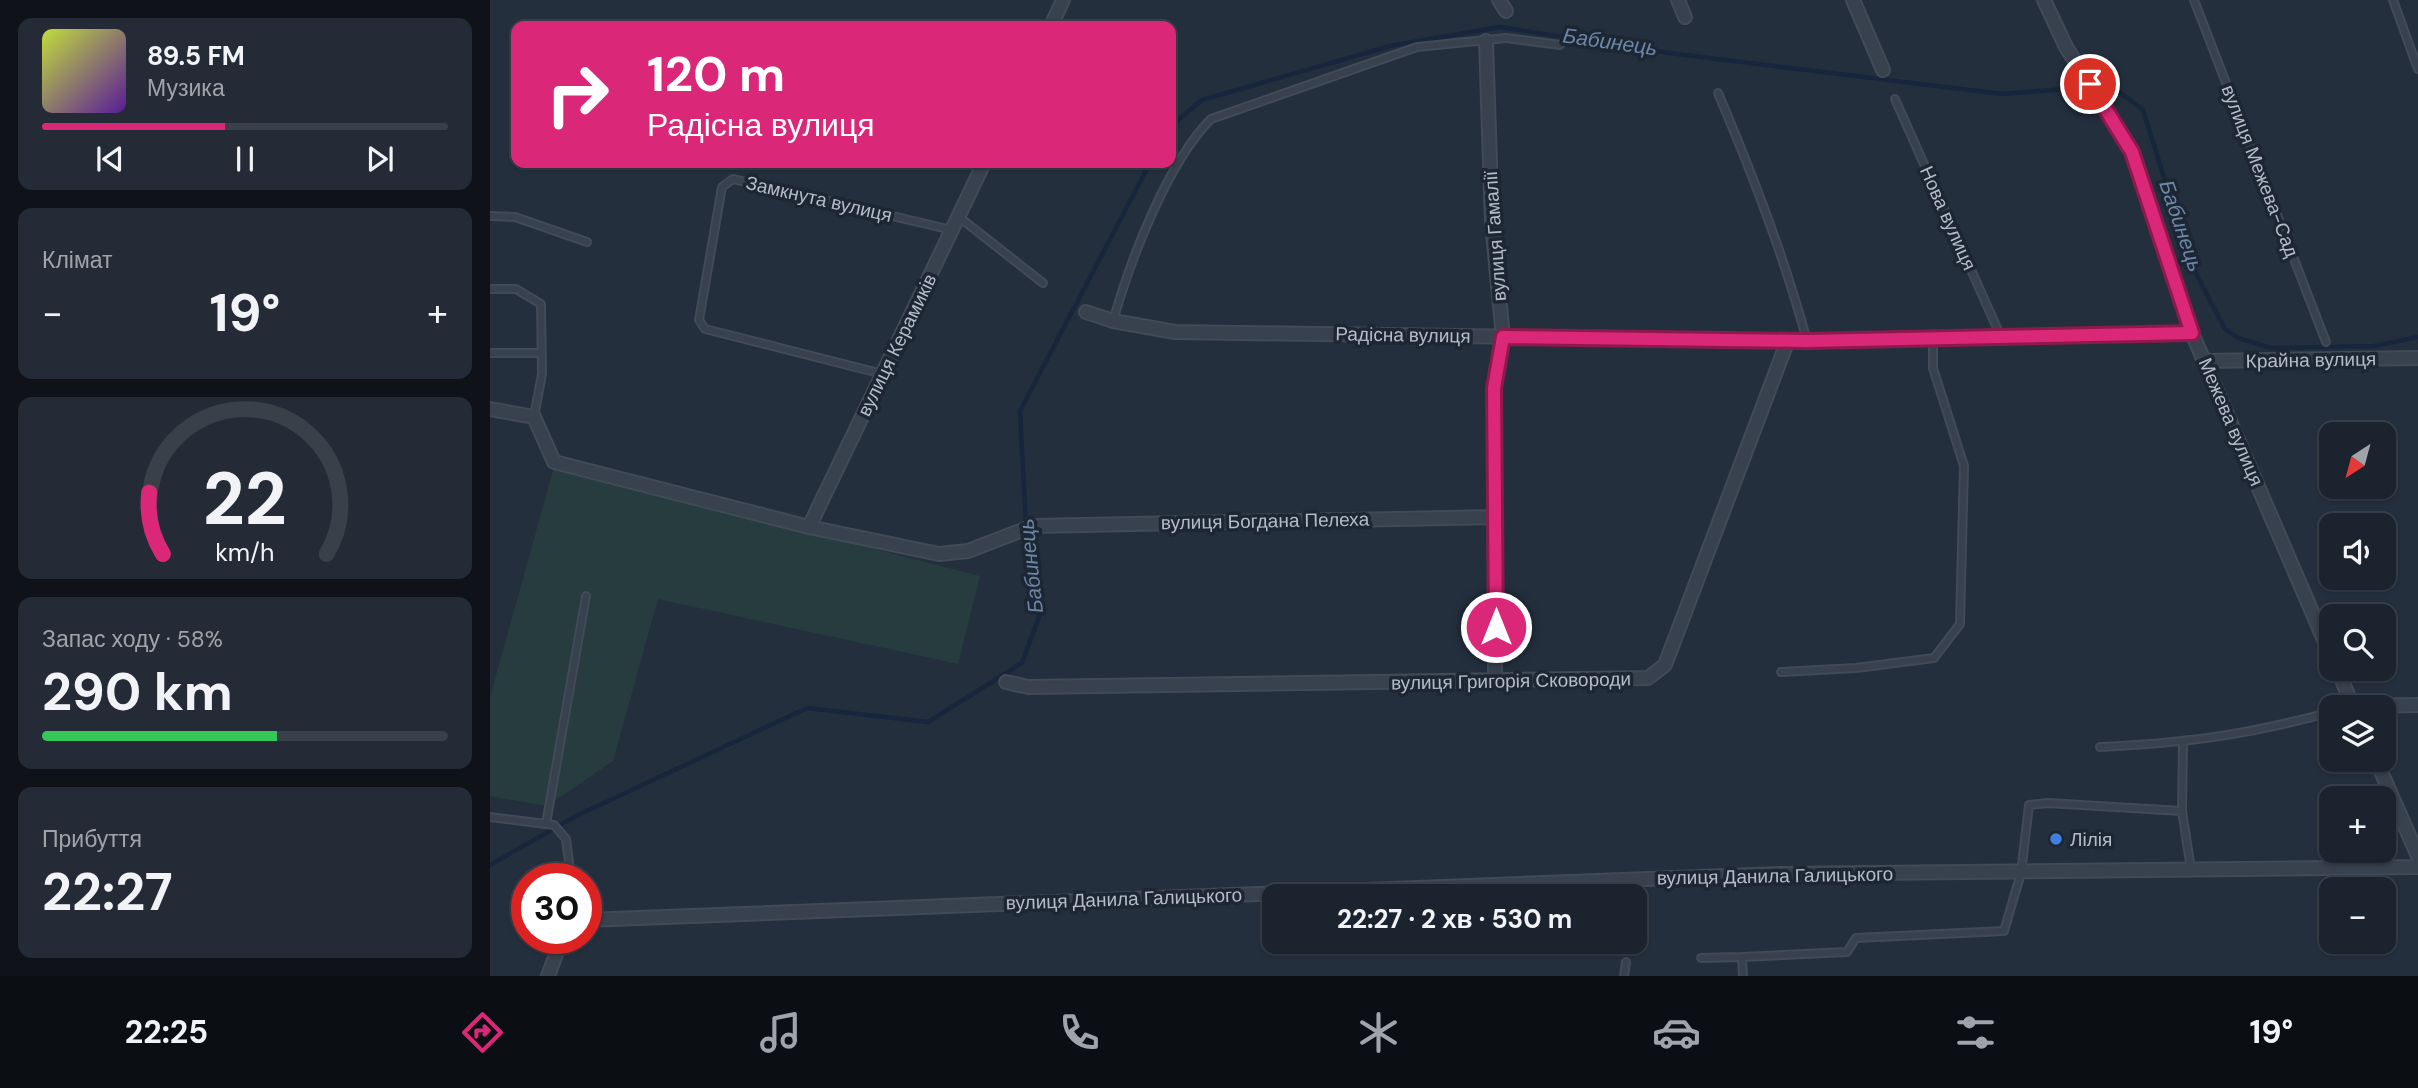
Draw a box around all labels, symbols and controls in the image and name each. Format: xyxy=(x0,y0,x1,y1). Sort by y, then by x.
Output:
water label: Бабинець xyxy=(1561,22,1659,62)
text: 89.5 FM xyxy=(147,39,245,73)
text: 120 m xyxy=(647,42,785,106)
icon: right xyxy=(532,49,623,140)
pin xyxy=(2060,54,2120,114)
icon: arrive xyxy=(2071,65,2109,103)
text: Музика xyxy=(147,73,225,103)
street label: вулиця Межева-Сад xyxy=(2216,81,2304,261)
text: Радісна вулиця xyxy=(647,104,875,146)
icon: previous xyxy=(91,140,129,178)
icon: pause xyxy=(226,140,264,178)
icon: next xyxy=(361,140,399,178)
street label: Нова вулиця xyxy=(1914,162,1982,274)
street label: вулиця Гамалії xyxy=(1478,169,1512,302)
street label: Замкнута вулиця xyxy=(744,170,894,228)
water label: Бабинець xyxy=(2152,176,2210,276)
text: Клімат xyxy=(42,245,113,275)
street label: вулиця Керамиків xyxy=(852,270,942,420)
text: 19° xyxy=(210,279,280,347)
text: − xyxy=(42,288,63,338)
text: + xyxy=(427,288,448,338)
street label: Радісна вулиця xyxy=(1335,321,1471,349)
street label: Крайна вулиця xyxy=(2246,346,2376,374)
street label: Межева вулиця xyxy=(2193,354,2269,490)
north arrow xyxy=(2319,422,2396,499)
map controls xyxy=(2319,422,2396,954)
text: 22 xyxy=(203,452,287,547)
street label: вулиця Богдана Пелеха xyxy=(1161,507,1370,535)
button: sound xyxy=(2319,513,2396,590)
water label: Бабинець xyxy=(1012,517,1050,615)
text: km/h xyxy=(215,536,275,569)
position arrow xyxy=(1459,590,1533,664)
button: search xyxy=(2319,604,2396,681)
text: Запас ходу · 58% xyxy=(42,624,223,654)
text: 290 km xyxy=(42,658,233,726)
street label: вулиця Григорія Сковороди xyxy=(1391,666,1631,696)
button: layers xyxy=(2319,695,2396,772)
button: + xyxy=(2319,786,2396,863)
text: Прибуття xyxy=(42,824,142,854)
place label: Лілія xyxy=(2070,827,2112,852)
marker: Лілія xyxy=(2048,831,2064,847)
text: 22:27 xyxy=(42,858,173,926)
street label: вулиця Данила Галицького xyxy=(1657,861,1893,891)
speed limit sign: 30 xyxy=(511,863,602,954)
button: − xyxy=(2319,877,2396,954)
street label: вулиця Данила Галицького xyxy=(1005,882,1243,916)
text: 22:27 · 2 хв · 530 m xyxy=(1337,902,1572,936)
icon: directions xyxy=(458,1008,507,1057)
icon: music xyxy=(756,1008,805,1057)
icon: phone xyxy=(1055,1008,1104,1057)
icon: climate xyxy=(1354,1008,1403,1057)
icon: car xyxy=(1652,1008,1701,1057)
icon: filters xyxy=(1951,1008,2000,1057)
text: 22:25 xyxy=(125,1011,208,1053)
text: 19° xyxy=(2250,1011,2293,1053)

